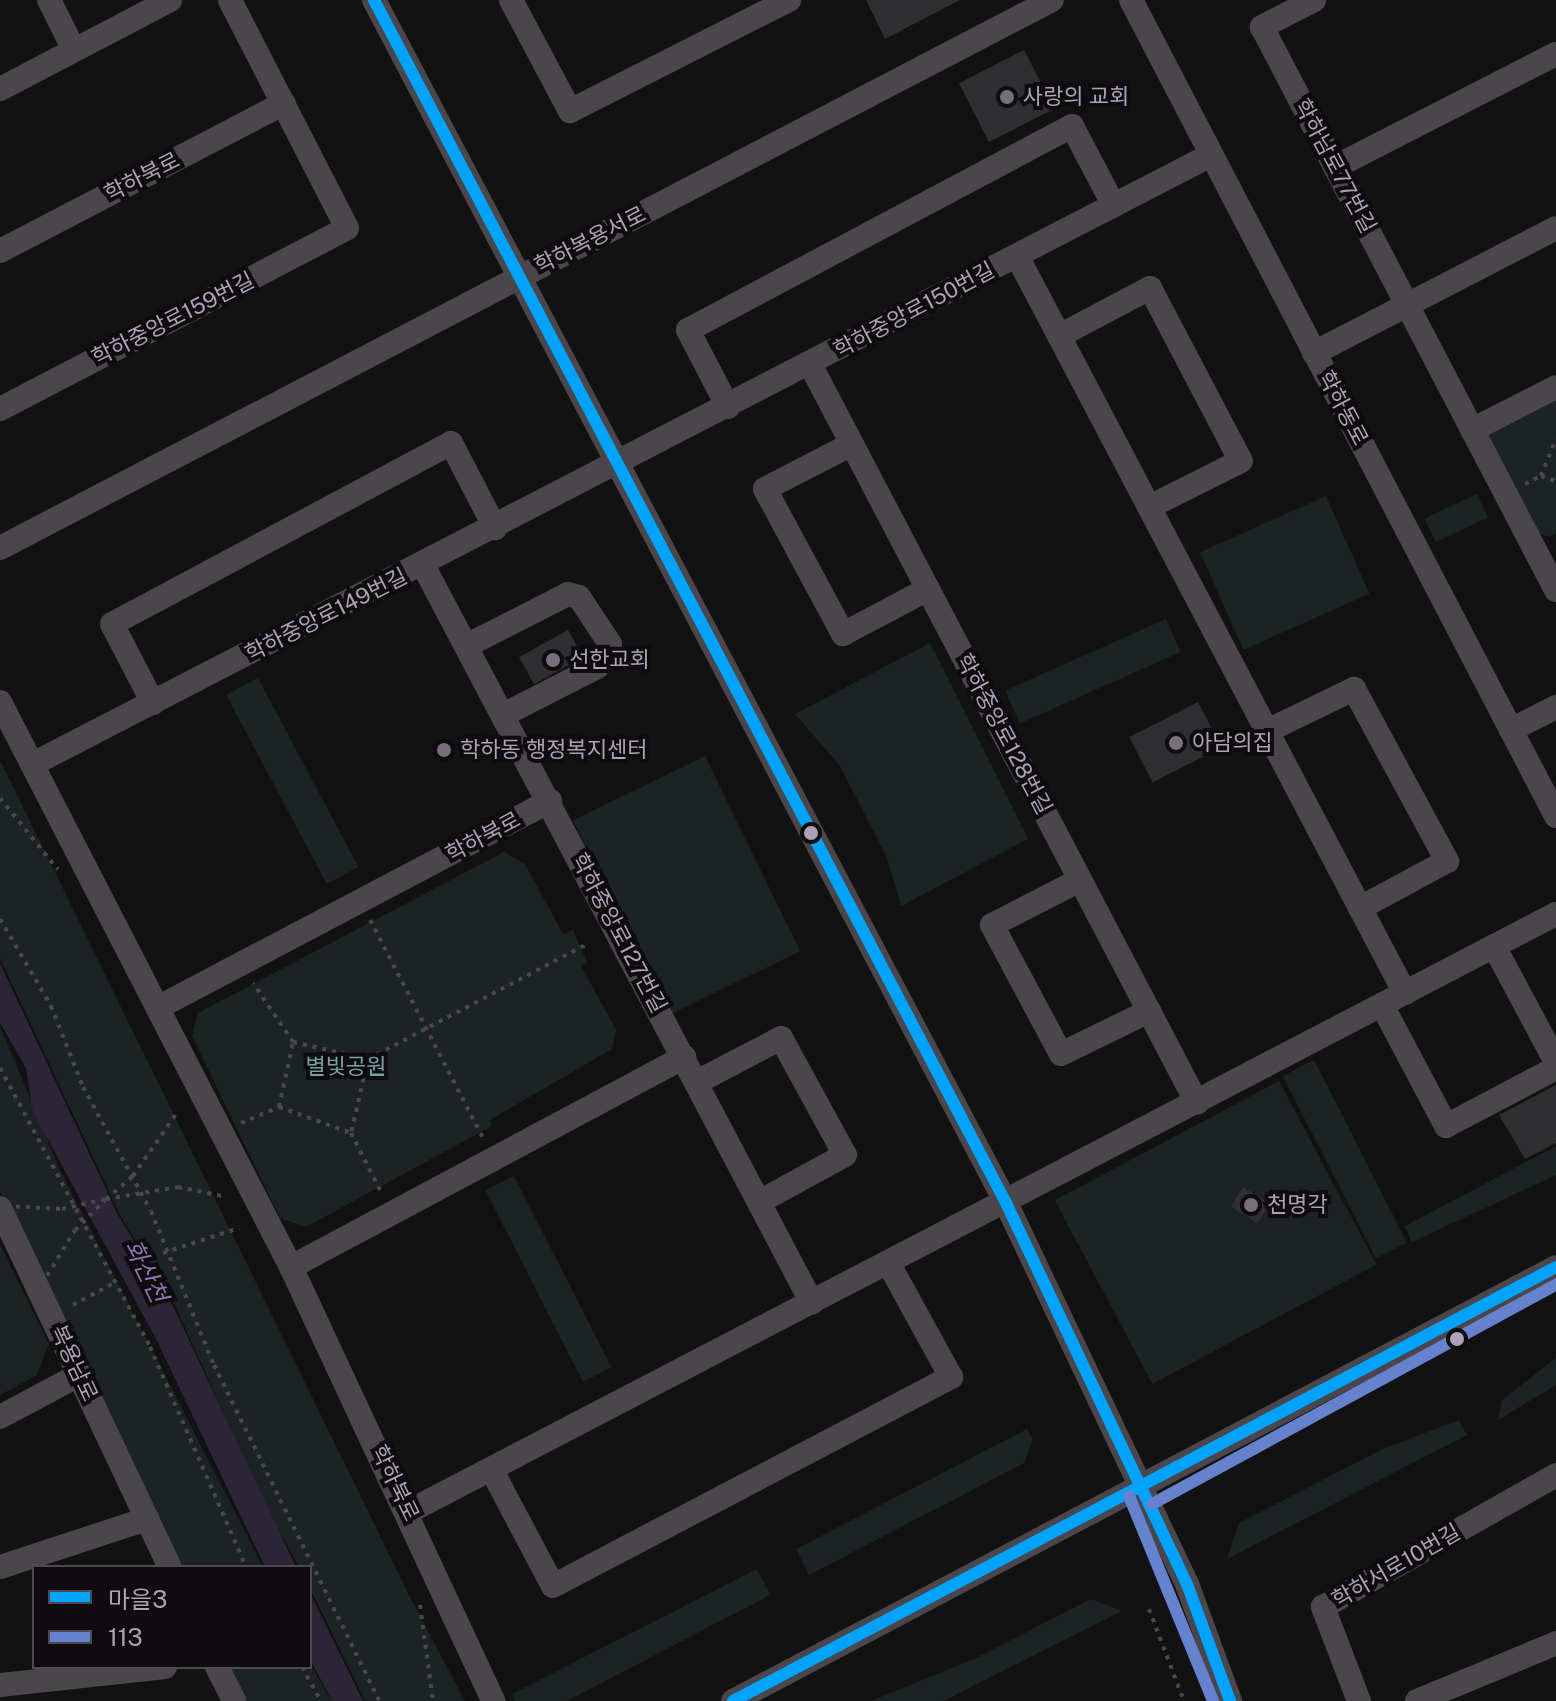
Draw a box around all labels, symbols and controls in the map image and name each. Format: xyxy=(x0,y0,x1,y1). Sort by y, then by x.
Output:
place label: 사랑의 교회 xyxy=(1023,84,1130,110)
marker: 사랑의 교회 xyxy=(998,88,1016,106)
street label: 학하남로77번길 xyxy=(1289,94,1381,238)
street label: 학하북로 xyxy=(100,147,184,207)
street label: 학하복용서로 xyxy=(530,201,650,279)
street label: 학하중앙로150번길 xyxy=(829,257,999,363)
street label: 학하중앙로159번길 xyxy=(88,267,258,371)
street label: 학하동로 xyxy=(1312,366,1374,450)
street label: 학하중앙로149번길 xyxy=(241,563,411,667)
place label: 선한교회 xyxy=(569,647,650,673)
street label: 학하중앙로128번길 xyxy=(951,649,1057,819)
marker: 선한교회 xyxy=(544,651,562,669)
place label: 아담의집 xyxy=(1192,730,1273,756)
marker: 아담의집 xyxy=(1167,734,1185,752)
place label: 학하동 행정복지센터 xyxy=(460,737,648,763)
marker: 학하동 행정복지센터 xyxy=(435,741,453,759)
street label: 학하북로 xyxy=(441,806,525,868)
unlabelled marker xyxy=(803,825,819,841)
street label: 학하중앙로127번길 xyxy=(566,849,672,1017)
park label: 별빛공원 xyxy=(306,1054,386,1080)
place label: 천명각 xyxy=(1267,1192,1328,1218)
marker: 천명각 xyxy=(1242,1196,1260,1214)
water label: 화산천 xyxy=(119,1235,173,1307)
street label: 복용남로 xyxy=(45,1321,103,1405)
unlabelled marker xyxy=(1449,1331,1465,1347)
street label: 학하북로 xyxy=(365,1441,425,1525)
street label: 학하서로10번길 xyxy=(1327,1519,1465,1613)
legend xyxy=(32,1565,312,1669)
text: 마을3 xyxy=(108,1585,167,1613)
text: 113 xyxy=(108,1623,143,1651)

